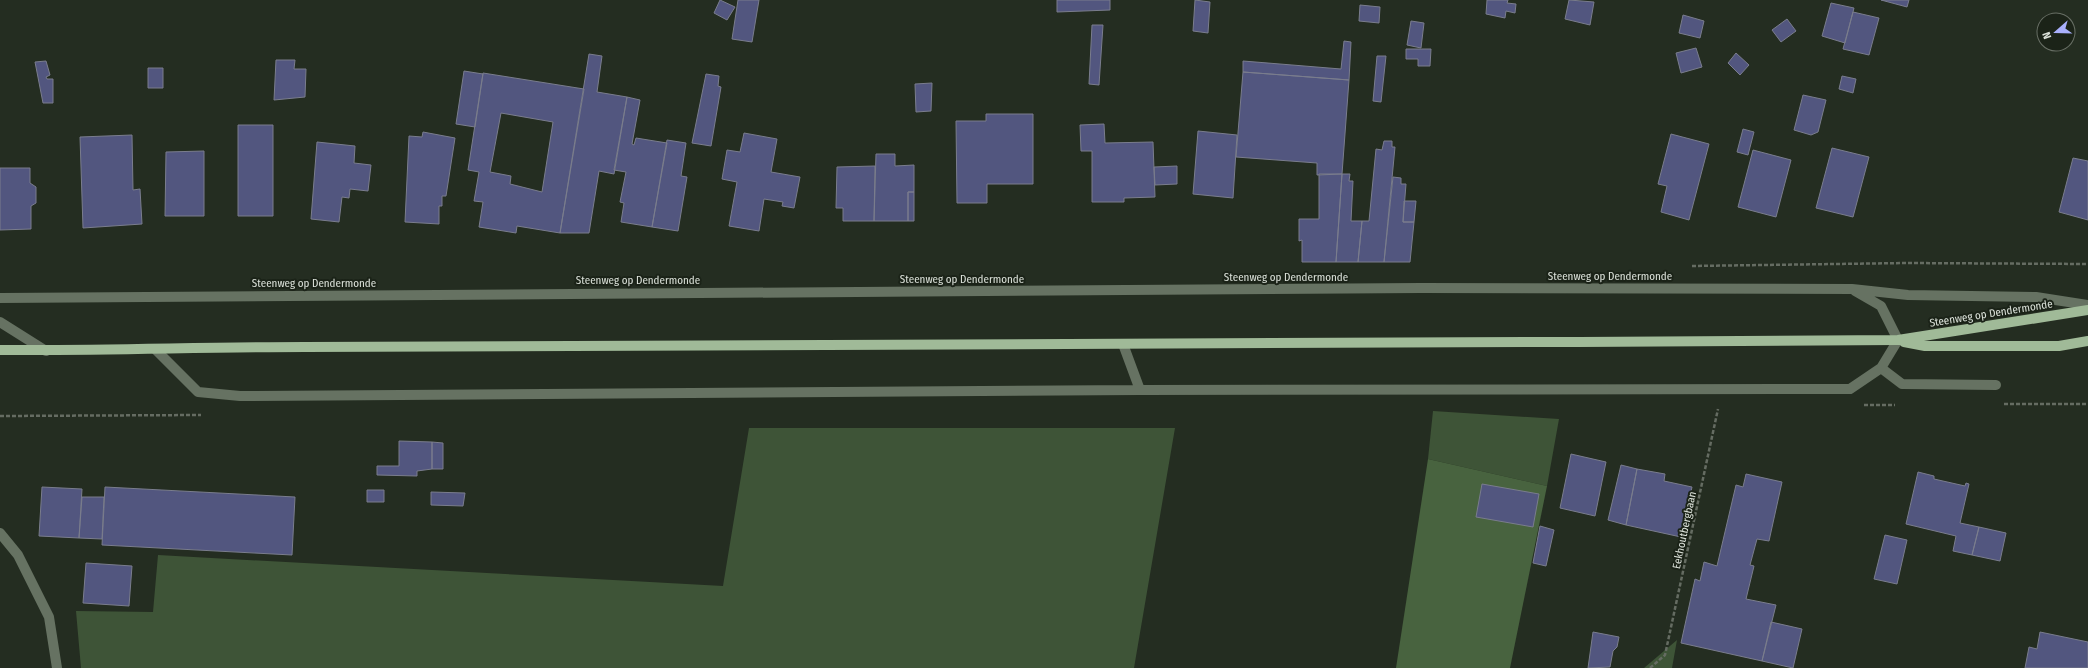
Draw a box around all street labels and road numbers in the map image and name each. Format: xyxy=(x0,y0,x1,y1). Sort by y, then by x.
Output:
street label: Steenweg op Dendermonde xyxy=(1548,270,1672,283)
street label: Steenweg op Dendermonde xyxy=(1224,271,1348,284)
street label: Steenweg op Dendermonde xyxy=(900,273,1024,286)
street label: Steenweg op Dendermonde xyxy=(576,274,700,287)
street label: Steenweg op Dendermonde xyxy=(252,277,376,290)
street label: Steenweg op Dendermonde xyxy=(1929,297,2054,330)
street label: Eekhoutbergbaan xyxy=(1670,490,1699,570)

